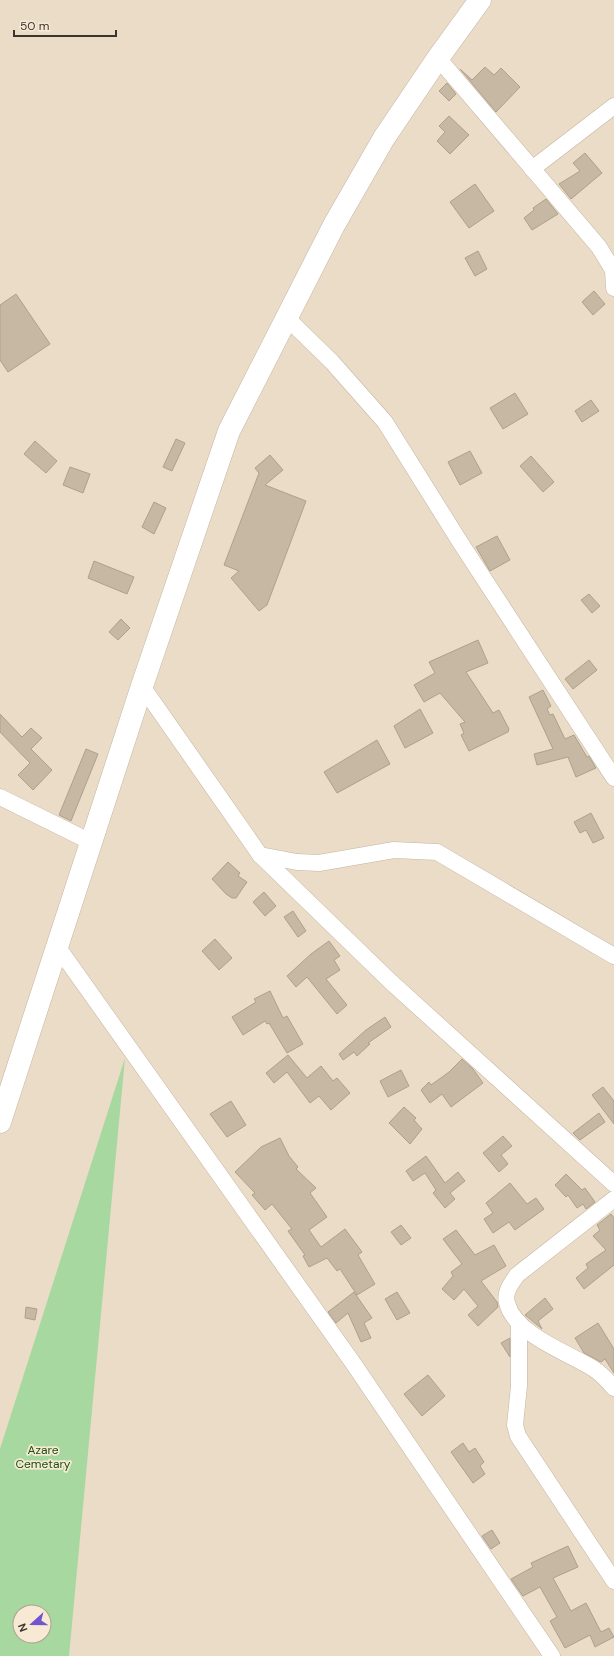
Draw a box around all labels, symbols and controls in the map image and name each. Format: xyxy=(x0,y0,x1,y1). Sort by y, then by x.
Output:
scale bar xyxy=(14,12,116,38)
text: 50 m xyxy=(20,18,49,34)
park label: Azare Cemetary xyxy=(15,1442,71,1472)
north arrow xyxy=(12,1604,52,1644)
text: N xyxy=(15,1621,31,1634)

